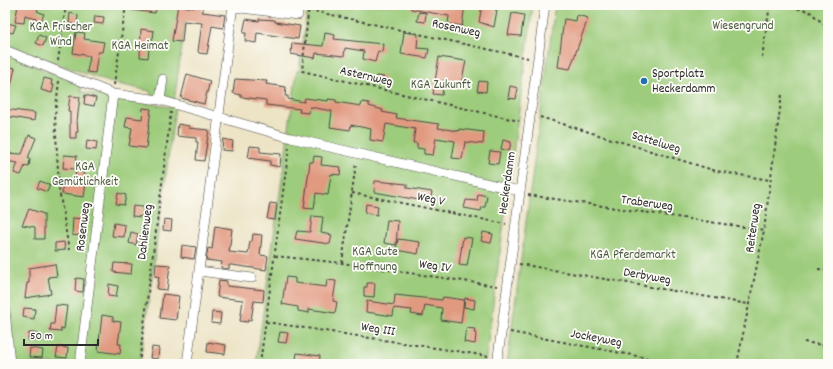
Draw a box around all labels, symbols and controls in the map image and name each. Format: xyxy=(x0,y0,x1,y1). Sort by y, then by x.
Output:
street label: Rosenweg xyxy=(430,15,482,43)
park label: Wiesengrund xyxy=(713,17,773,36)
park label: KGA Frischer Wind xyxy=(30,18,93,52)
park label: KGA Heimat xyxy=(111,37,169,56)
street label: Asternweg xyxy=(338,62,395,92)
place label: Sportplatz Heckerdamm xyxy=(652,65,716,99)
park label: KGA Zukunft xyxy=(411,76,471,95)
marker: Sportplatz Heckerdamm xyxy=(639,76,649,86)
street label: Sattelweg xyxy=(629,127,683,159)
street label: Heckerdamm xyxy=(494,150,522,216)
park label: KGA Gemütlichkeit xyxy=(52,158,118,192)
street label: Weg V xyxy=(415,188,447,212)
street label: Traberweg xyxy=(620,191,674,217)
street label: Rosenweg xyxy=(72,201,96,253)
street label: Reiterweg xyxy=(741,202,767,254)
street label: Dahlienweg xyxy=(133,203,159,261)
park label: KGA Gute Hoffnung xyxy=(352,243,398,277)
park label: KGA Pferdemarkt xyxy=(590,246,676,265)
street label: Weg IV xyxy=(418,255,453,279)
street label: Derbyweg xyxy=(622,263,673,291)
street label: Weg III xyxy=(360,318,396,342)
scale bar xyxy=(24,321,98,347)
street label: Jockeyweg xyxy=(569,325,624,353)
text: 50 m xyxy=(30,328,53,345)

